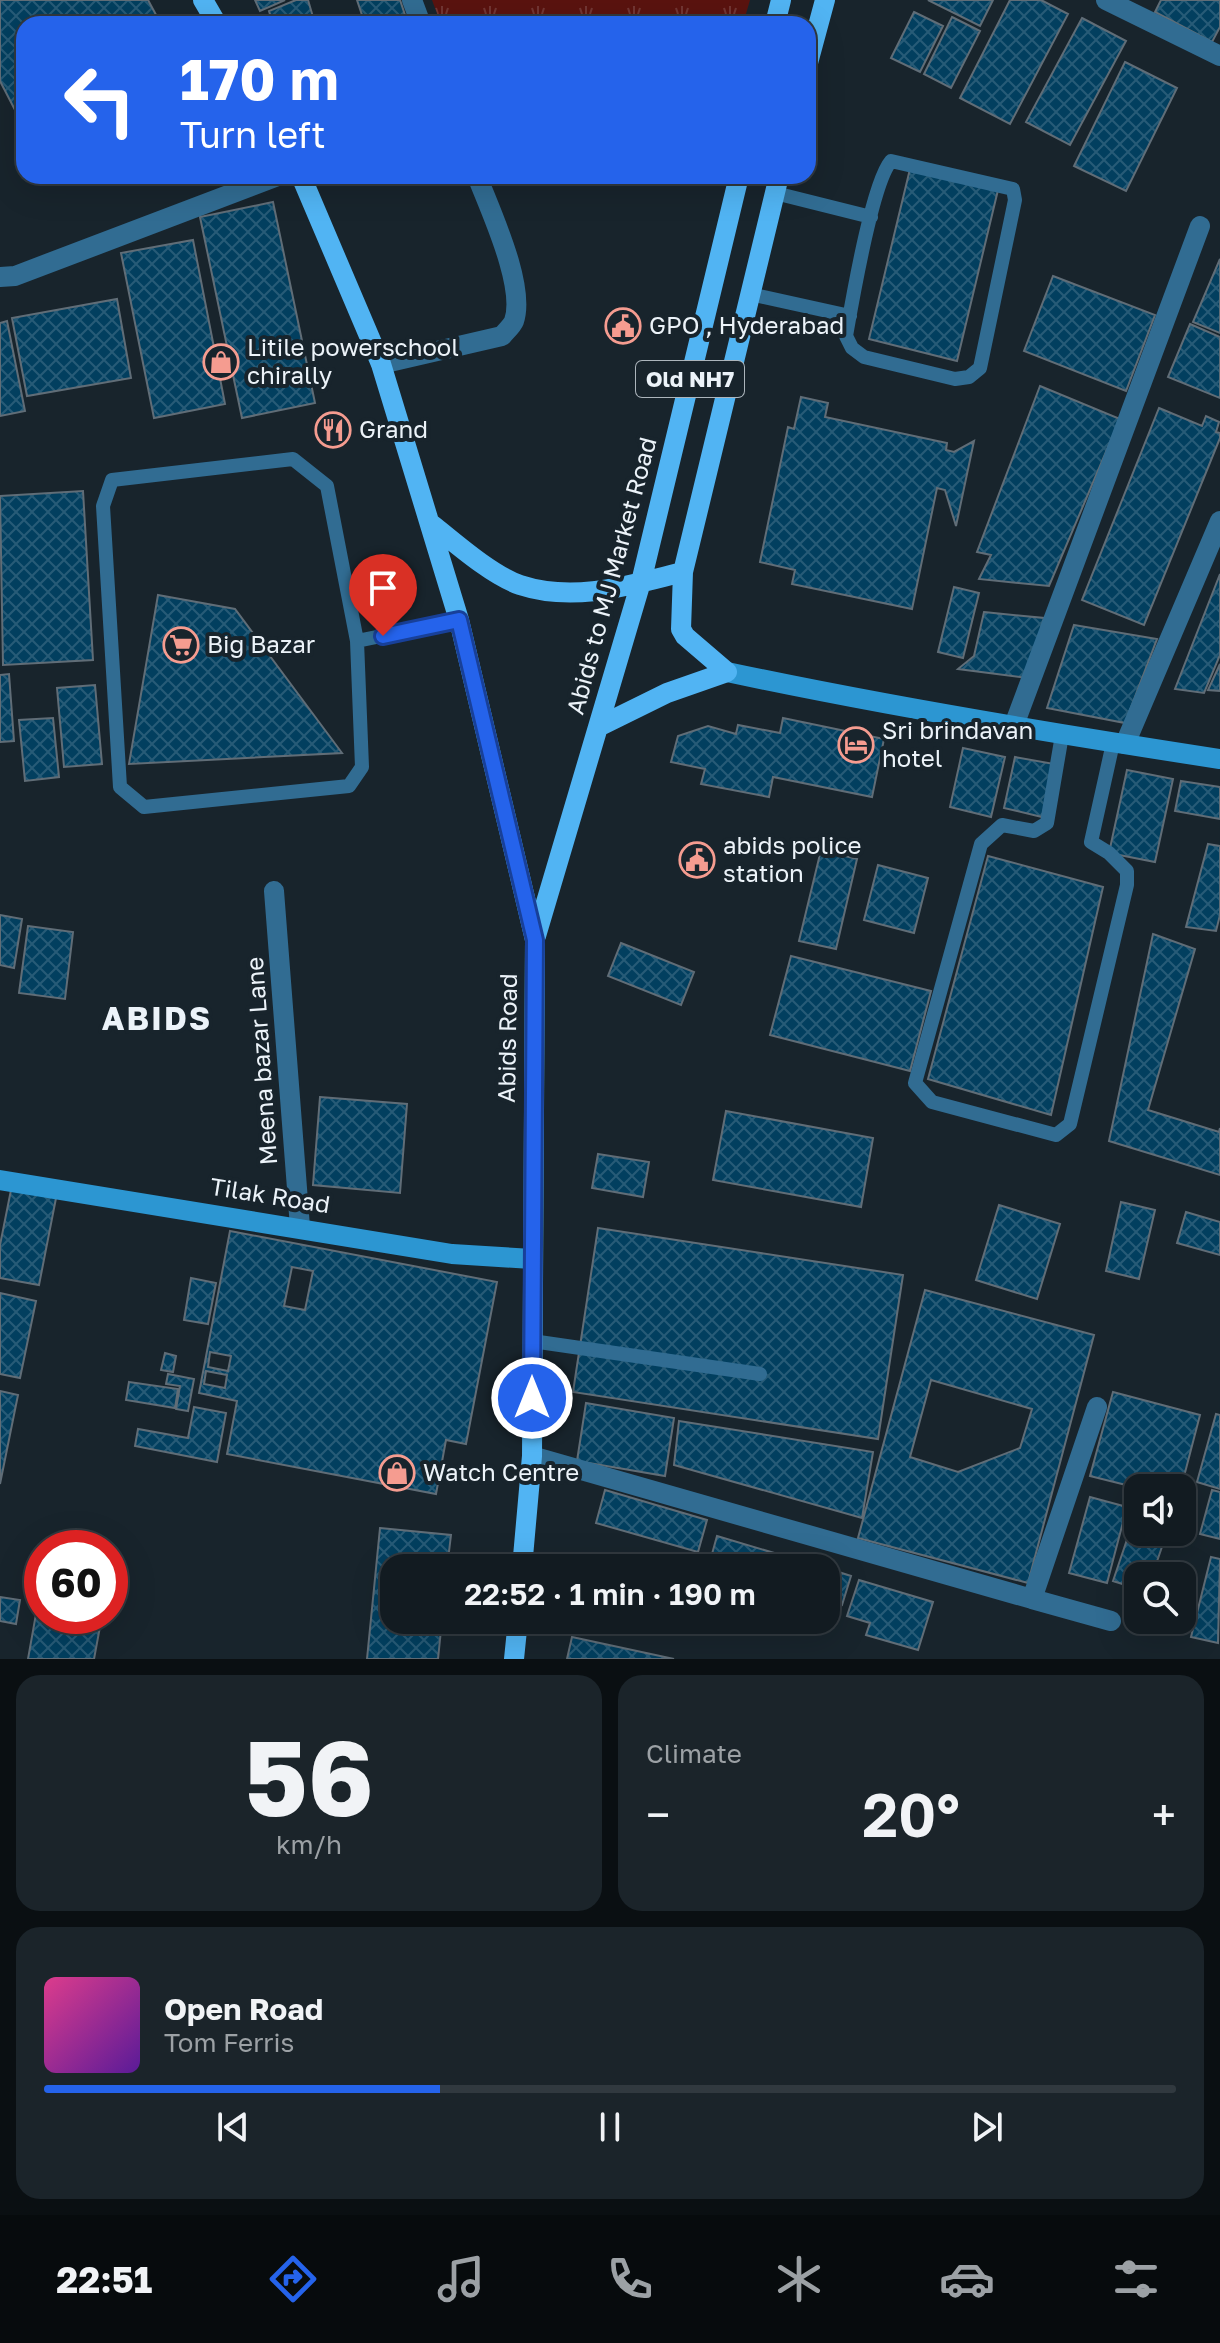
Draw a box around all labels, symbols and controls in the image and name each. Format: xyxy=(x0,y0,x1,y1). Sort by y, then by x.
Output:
text: 170 m xyxy=(180,45,339,112)
icon: left xyxy=(48,48,152,152)
text: Turn left xyxy=(180,113,326,156)
public building icon: GPO , Hyderabad xyxy=(604,307,642,345)
place label: GPO , Hyderabad xyxy=(649,310,844,339)
place label: Litile powerschool chirally xyxy=(247,332,459,389)
shop icon: Litile powerschool chirally xyxy=(202,343,240,381)
road number: Old NH7 xyxy=(636,361,744,397)
restaurant icon: Grand xyxy=(314,411,352,449)
place label: Grand xyxy=(359,414,428,443)
street label: Abids to MJ Market Road xyxy=(560,434,662,717)
pin xyxy=(349,554,417,636)
icon: arrive xyxy=(361,566,405,610)
supermarket icon: Big Bazar xyxy=(162,626,200,664)
place label: Big Bazar xyxy=(207,629,315,658)
place label: Sri brindavan hotel xyxy=(882,715,1033,772)
hotel icon: Sri brindavan hotel xyxy=(837,726,875,764)
place label: abids police station xyxy=(723,830,862,887)
public building icon: abids police station xyxy=(678,841,716,879)
street label: Meena bazar Lane xyxy=(239,956,282,1166)
street label: Abids Road xyxy=(491,973,522,1103)
district label: ABIDS xyxy=(102,999,212,1037)
street label: Tilak Road xyxy=(208,1171,332,1218)
position arrow xyxy=(490,1356,574,1440)
shop icon: Watch Centre xyxy=(378,1454,416,1492)
place label: Watch Centre xyxy=(423,1457,579,1486)
map controls xyxy=(1124,1474,1196,1634)
button: sound xyxy=(1124,1474,1196,1546)
speed limit sign: 60 xyxy=(24,1530,128,1634)
button: search xyxy=(1124,1562,1196,1634)
text: 22:52 · 1 min · 190 m xyxy=(464,1576,756,1612)
text: 56 xyxy=(244,1714,374,1839)
text: Climate xyxy=(646,1738,742,1769)
text: 20° xyxy=(862,1778,960,1850)
text: − xyxy=(646,1788,670,1841)
text: + xyxy=(1152,1788,1176,1841)
text: km/h xyxy=(276,1829,342,1860)
text: Open Road xyxy=(164,1991,323,2027)
text: Tom Ferris xyxy=(164,2027,294,2058)
icon: previous xyxy=(211,2105,255,2149)
icon: pause xyxy=(588,2105,632,2149)
icon: next xyxy=(965,2105,1009,2149)
icon: directions xyxy=(265,2251,321,2307)
icon: music xyxy=(433,2251,489,2307)
icon: phone xyxy=(602,2251,658,2307)
icon: climate xyxy=(771,2251,827,2307)
icon: car xyxy=(939,2251,995,2307)
icon: filters xyxy=(1108,2251,1164,2307)
text: 22:51 xyxy=(56,2258,152,2301)

